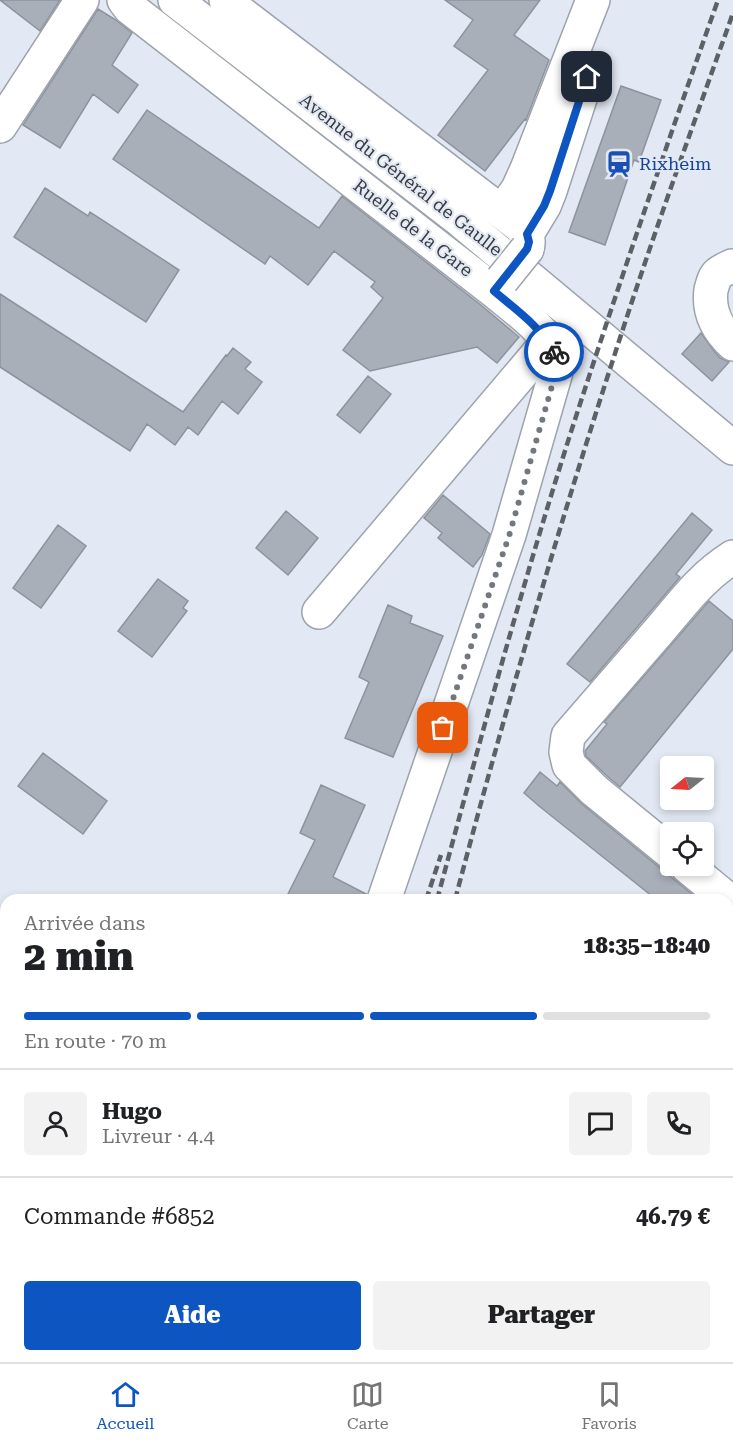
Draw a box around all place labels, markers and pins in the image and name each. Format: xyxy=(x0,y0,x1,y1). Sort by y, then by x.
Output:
pin xyxy=(561,51,612,102)
station icon: Rixheim xyxy=(604,149,634,179)
place label: Rixheim xyxy=(639,153,711,174)
pin xyxy=(417,702,468,753)

